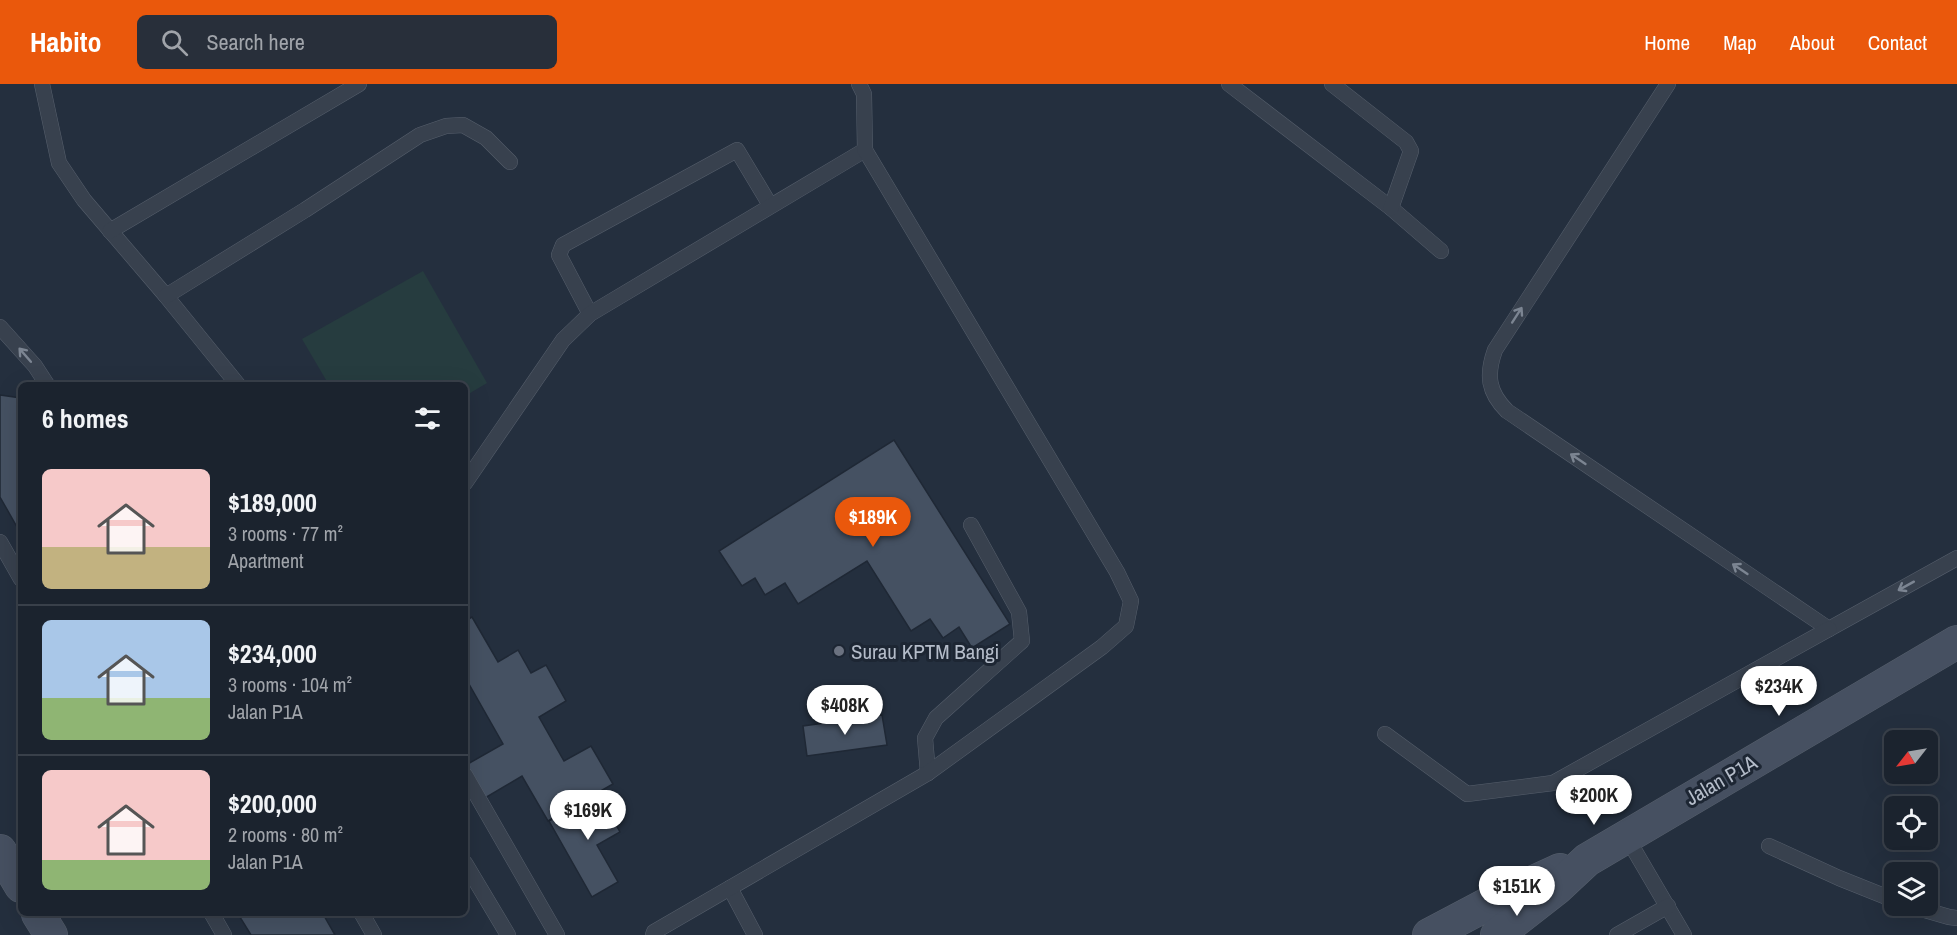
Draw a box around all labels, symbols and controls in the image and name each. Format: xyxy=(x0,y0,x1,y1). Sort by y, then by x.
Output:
search box xyxy=(137,15,557,69)
text: Habito xyxy=(30,23,101,61)
icon: search xyxy=(158,26,191,59)
text: Search here xyxy=(206,27,305,57)
text: Home xyxy=(1644,28,1690,57)
text: Map xyxy=(1723,28,1757,57)
text: About xyxy=(1790,28,1835,57)
text: Contact xyxy=(1868,28,1927,57)
one-way arrow xyxy=(1512,307,1524,324)
one-way arrow xyxy=(18,348,32,363)
text: 6 homes xyxy=(42,401,129,436)
icon: filters xyxy=(411,402,444,435)
one-way arrow xyxy=(1571,453,1587,465)
text: $189,000 xyxy=(228,485,317,520)
icon: home xyxy=(90,493,162,565)
pin: $189K xyxy=(831,497,915,548)
text: $189K xyxy=(849,503,897,530)
text: 3 rooms · 77 m² xyxy=(228,520,343,547)
text: Apartment xyxy=(228,547,304,574)
one-way arrow xyxy=(1732,562,1749,574)
one-way arrow xyxy=(1897,581,1915,592)
text: $234,000 xyxy=(228,636,317,671)
place label: Surau KPTM Bangi xyxy=(851,637,999,666)
icon: home xyxy=(90,644,162,716)
marker: Surau KPTM Bangi xyxy=(832,644,846,658)
pin: $234K xyxy=(1737,666,1821,717)
text: 3 rooms · 104 m² xyxy=(228,671,352,698)
text: $234K xyxy=(1755,672,1803,699)
pin: $408K xyxy=(803,685,887,736)
text: $408K xyxy=(821,691,869,718)
text: Jalan P1A xyxy=(228,698,303,725)
north arrow xyxy=(1884,730,1938,784)
map controls xyxy=(1884,730,1938,916)
street label: Jalan P1A xyxy=(1680,748,1763,812)
pin: $200K xyxy=(1552,775,1636,826)
text: $200K xyxy=(1570,781,1618,808)
text: $200,000 xyxy=(228,786,317,821)
pin: $169K xyxy=(546,790,630,841)
icon: home xyxy=(90,794,162,866)
text: $169K xyxy=(564,796,612,823)
button: locate xyxy=(1884,796,1938,850)
text: 2 rooms · 80 m² xyxy=(228,821,343,848)
text: Jalan P1A xyxy=(228,848,303,875)
button: layers xyxy=(1884,862,1938,916)
pin: $151K xyxy=(1475,866,1559,917)
text: $151K xyxy=(1493,872,1541,899)

